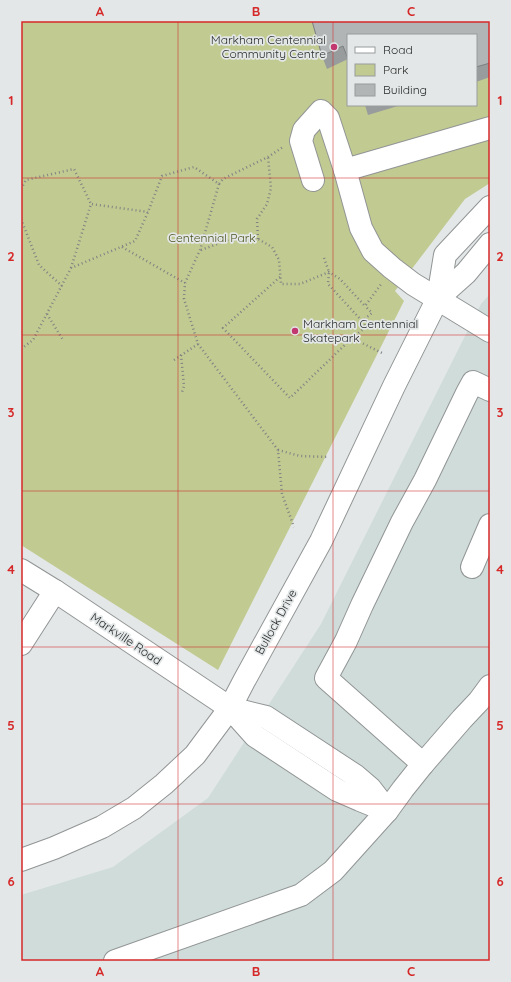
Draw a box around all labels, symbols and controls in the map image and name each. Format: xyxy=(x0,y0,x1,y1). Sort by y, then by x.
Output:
text: A xyxy=(96,3,105,19)
text: B xyxy=(252,3,260,19)
text: C xyxy=(407,3,415,19)
place label: Markham Centennial Community Centre xyxy=(211,32,326,61)
legend xyxy=(347,34,477,106)
marker: Markham Centennial Community Centre xyxy=(329,42,339,52)
text: Road xyxy=(383,42,413,57)
text: Park xyxy=(383,62,408,77)
text: Building xyxy=(383,82,427,97)
text: 1 xyxy=(8,92,14,108)
text: 1 xyxy=(497,92,503,108)
park label: Centennial Park xyxy=(168,230,256,245)
text: 2 xyxy=(7,248,15,264)
text: 2 xyxy=(496,248,504,264)
place label: Markham Centennial Skatepark xyxy=(303,316,418,345)
marker: Markham Centennial Skatepark xyxy=(290,326,300,336)
text: 3 xyxy=(8,404,15,420)
text: 3 xyxy=(497,404,504,420)
text: 4 xyxy=(7,561,15,577)
text: 4 xyxy=(496,561,504,577)
street label: Bullock Drive xyxy=(252,586,300,657)
street label: Markville Road xyxy=(88,609,165,668)
text: 5 xyxy=(7,717,15,733)
text: 5 xyxy=(496,717,504,733)
text: 6 xyxy=(7,873,15,889)
text: 6 xyxy=(496,873,504,889)
text: A xyxy=(96,963,105,979)
text: B xyxy=(252,963,260,979)
text: C xyxy=(407,963,415,979)

